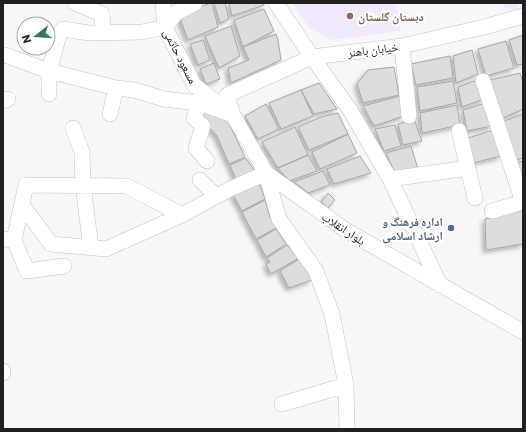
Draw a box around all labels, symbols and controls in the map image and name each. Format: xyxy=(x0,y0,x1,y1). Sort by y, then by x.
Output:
place label: دبستان گلستان xyxy=(358,9,424,25)
marker: دبستان گلستان xyxy=(345,11,355,21)
north arrow xyxy=(16,16,56,56)
street label: مسعود حاتمی xyxy=(160,26,201,86)
text: N xyxy=(19,33,33,45)
street label: خیابان باهنر xyxy=(346,39,400,61)
street label: بلوار انقلاب xyxy=(319,209,368,248)
place label: اداره فرهنگ و ارشاد اسلامی xyxy=(382,214,443,244)
marker: اداره فرهنگ و ارشاد اسلامی xyxy=(446,223,456,233)

